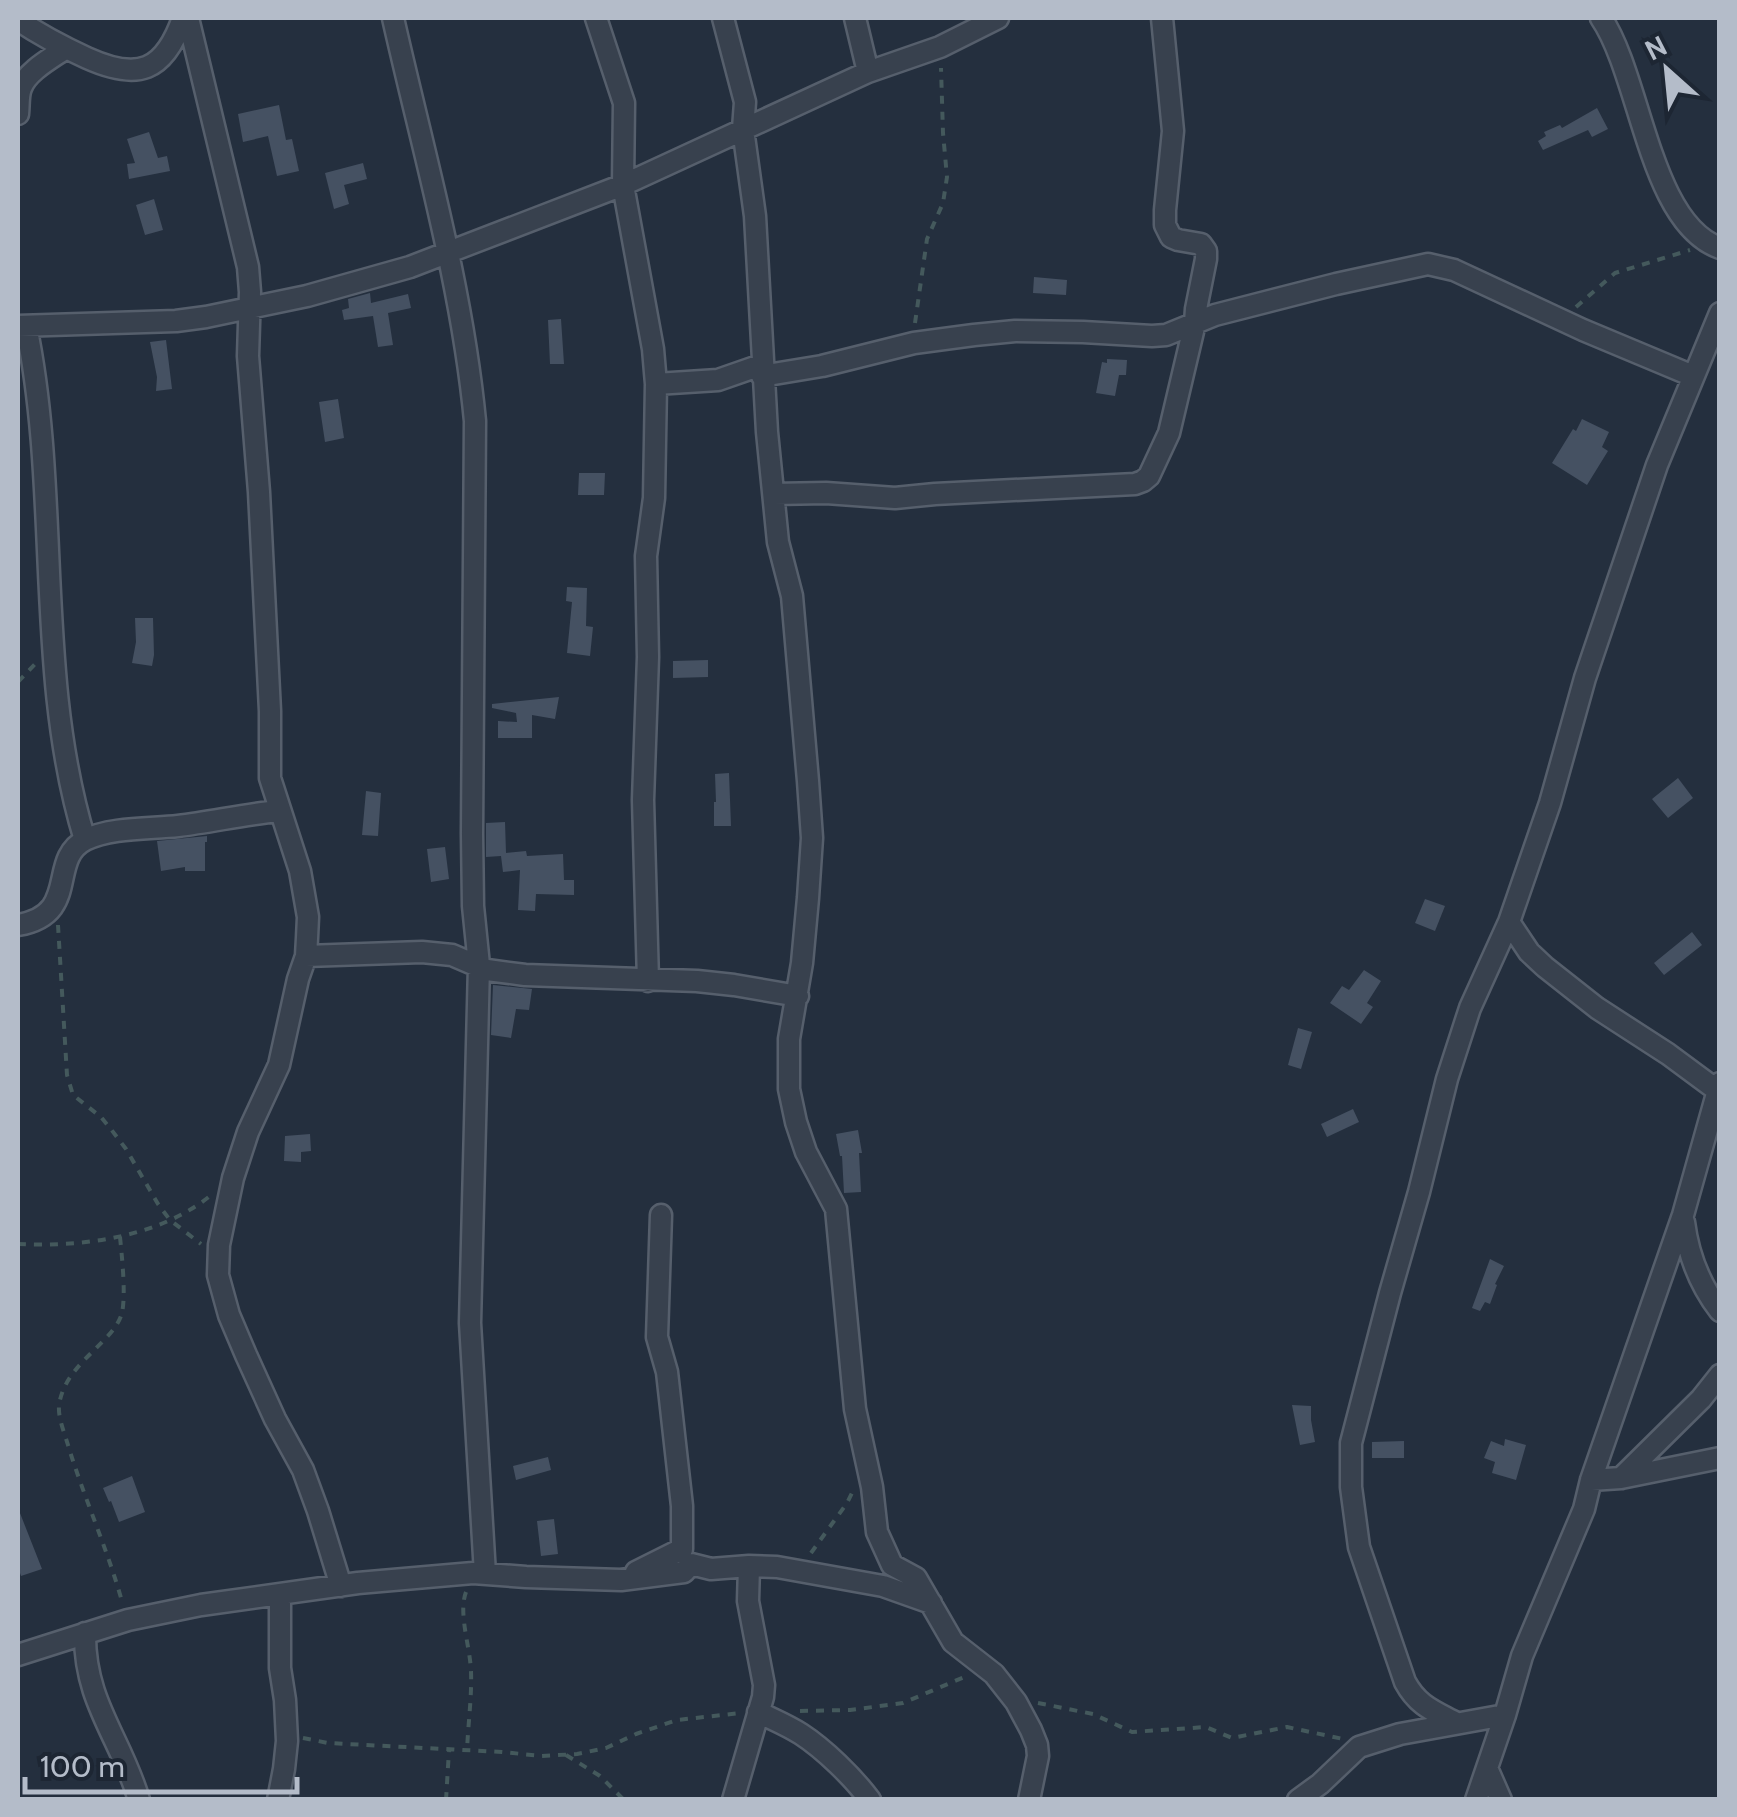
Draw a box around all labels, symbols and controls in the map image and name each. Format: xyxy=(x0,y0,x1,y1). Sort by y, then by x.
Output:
north arrow xyxy=(1617,20,1717,120)
text: N xyxy=(1639,28,1672,67)
scale bar xyxy=(25,1732,298,1794)
text: 100 m xyxy=(40,1748,125,1785)

